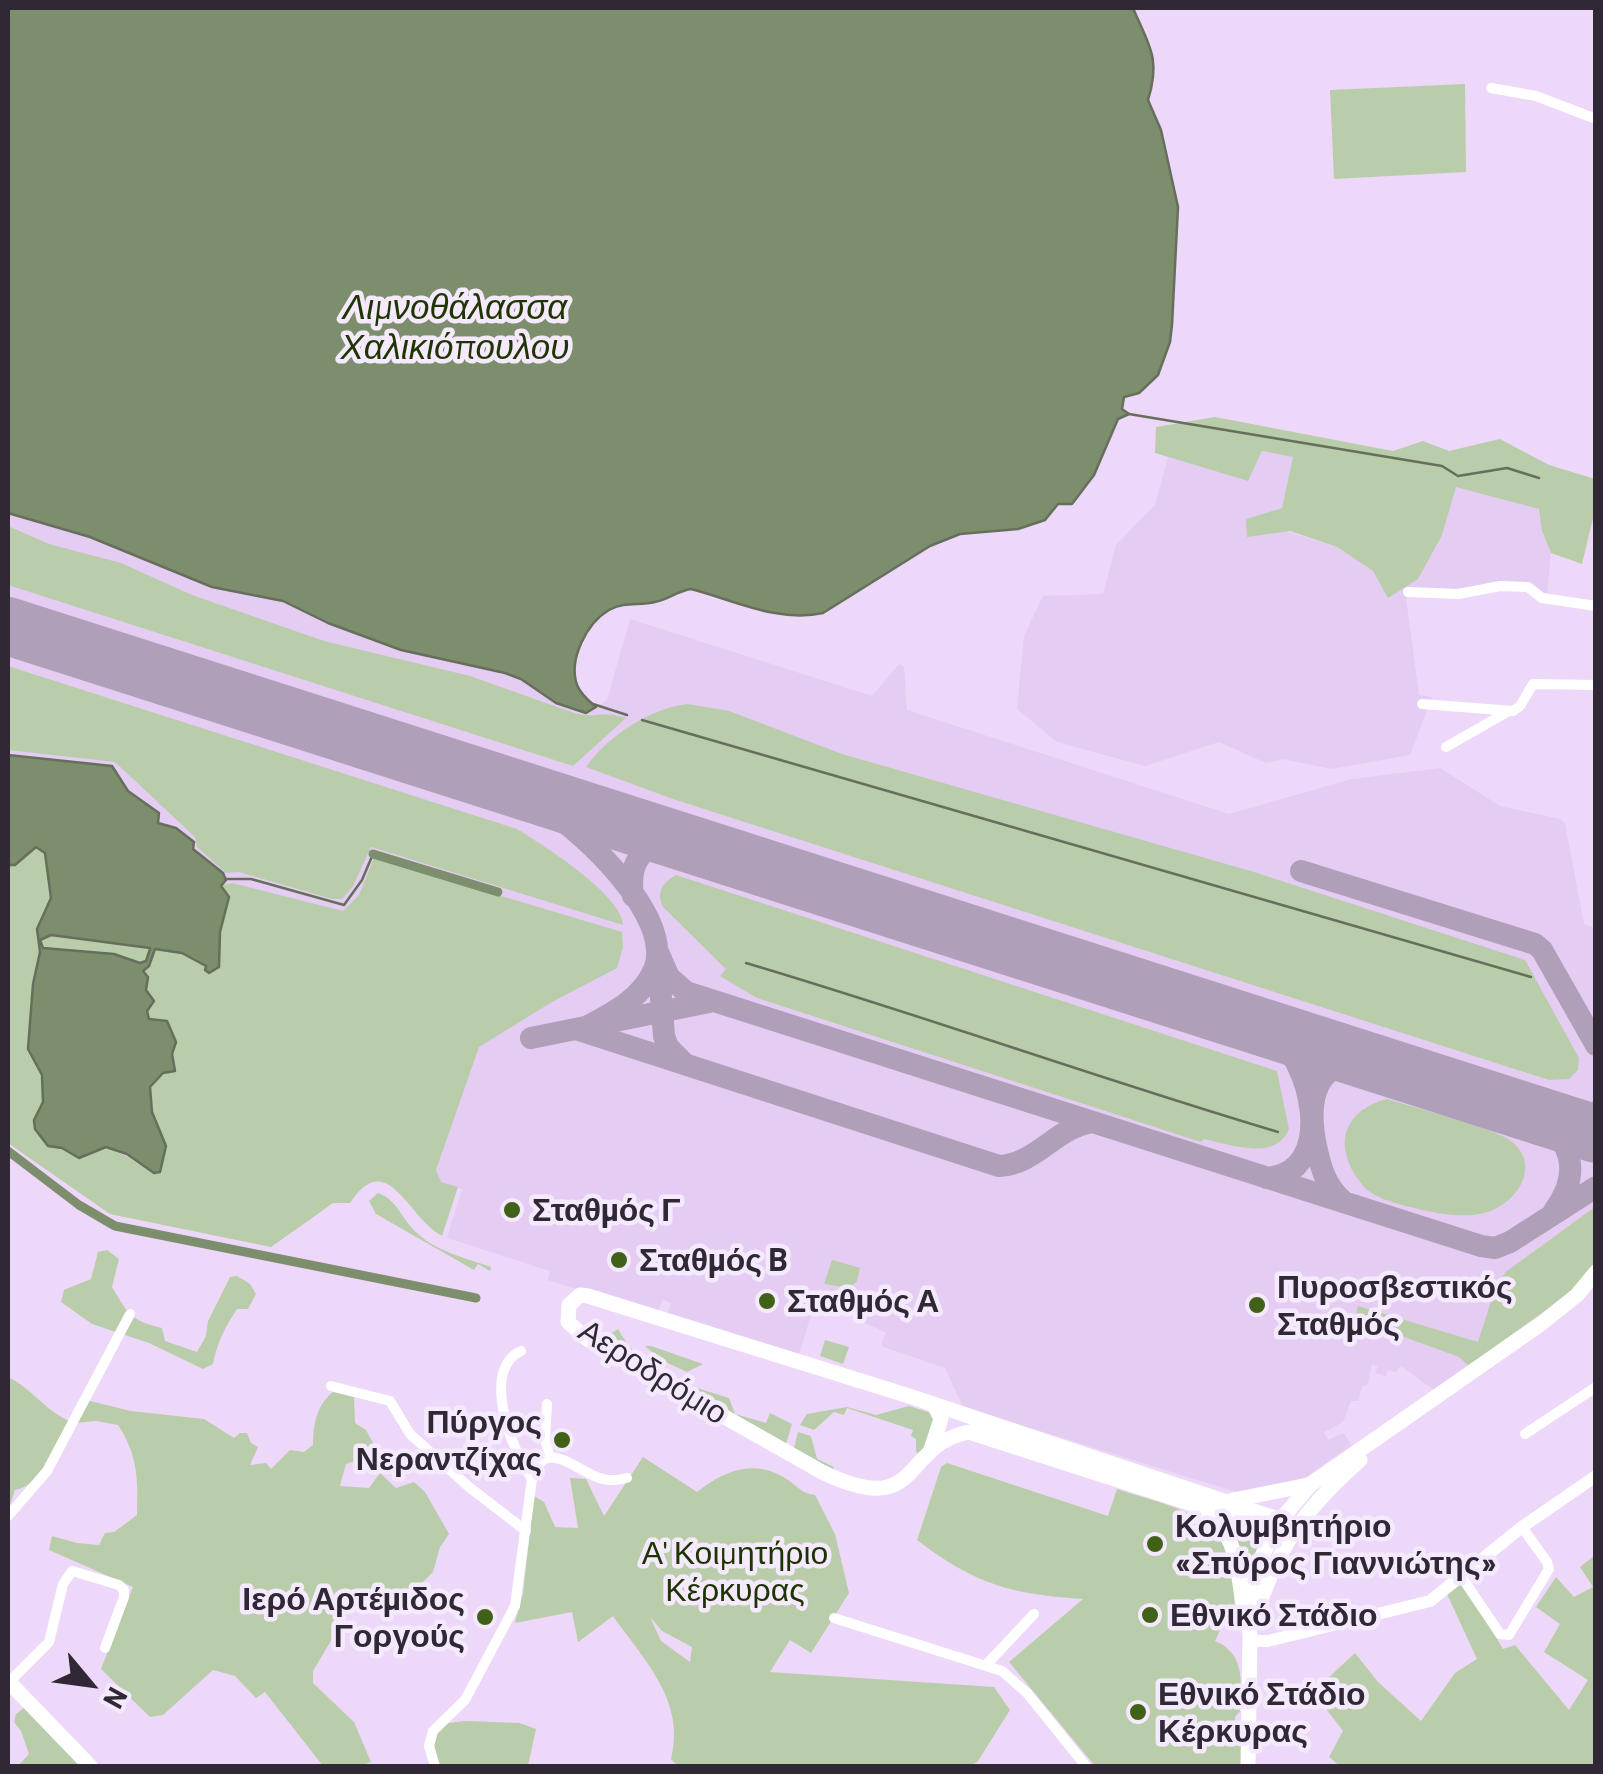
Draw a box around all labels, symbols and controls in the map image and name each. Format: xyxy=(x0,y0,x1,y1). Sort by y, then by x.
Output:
water label: Λιμνοθάλασσα Χαλικιόπουλου xyxy=(340,286,570,368)
place label: Σταθμός Γ xyxy=(532,1191,680,1229)
marker: Σταθμός Γ xyxy=(501,1199,523,1221)
place label: Σταθμός B xyxy=(639,1241,788,1279)
marker: Σταθμός B xyxy=(608,1249,630,1271)
place label: Πυροσβεστικός Σταθμός xyxy=(1277,1268,1513,1343)
place label: Σταθμός Α xyxy=(787,1282,939,1320)
marker: Σταθμός Α xyxy=(756,1290,778,1312)
marker: Πυροσβεστικός Σταθμός xyxy=(1246,1294,1268,1316)
street label: Αεροδρόμιο xyxy=(572,1311,734,1433)
place label: Πύργος Νεραντζίχας xyxy=(356,1403,542,1478)
marker: Πύργος Νεραντζίχας xyxy=(551,1429,573,1451)
place label: Κολυμβητήριο «Σπύρος Γιαννιώτης» xyxy=(1175,1507,1497,1582)
marker: Κολυμβητήριο «Σπύρος Γιαννιώτης» xyxy=(1144,1533,1166,1555)
park label: Α' Κοιμητήριο Κέρκυρας xyxy=(642,1534,828,1609)
place label: Ιερό Αρτέμιδος Γοργούς xyxy=(242,1580,465,1655)
place label: Εθνικό Στάδιο xyxy=(1170,1596,1378,1634)
marker: Εθνικό Στάδιο xyxy=(1139,1604,1161,1626)
marker: Ιερό Αρτέμιδος Γοργούς xyxy=(474,1606,496,1628)
north arrow xyxy=(40,1634,140,1734)
place label: Εθνικό Στάδιο Κέρκυρας xyxy=(1158,1675,1366,1750)
text: N xyxy=(97,1682,136,1715)
marker: Εθνικό Στάδιο Κέρκυρας xyxy=(1127,1701,1149,1723)

